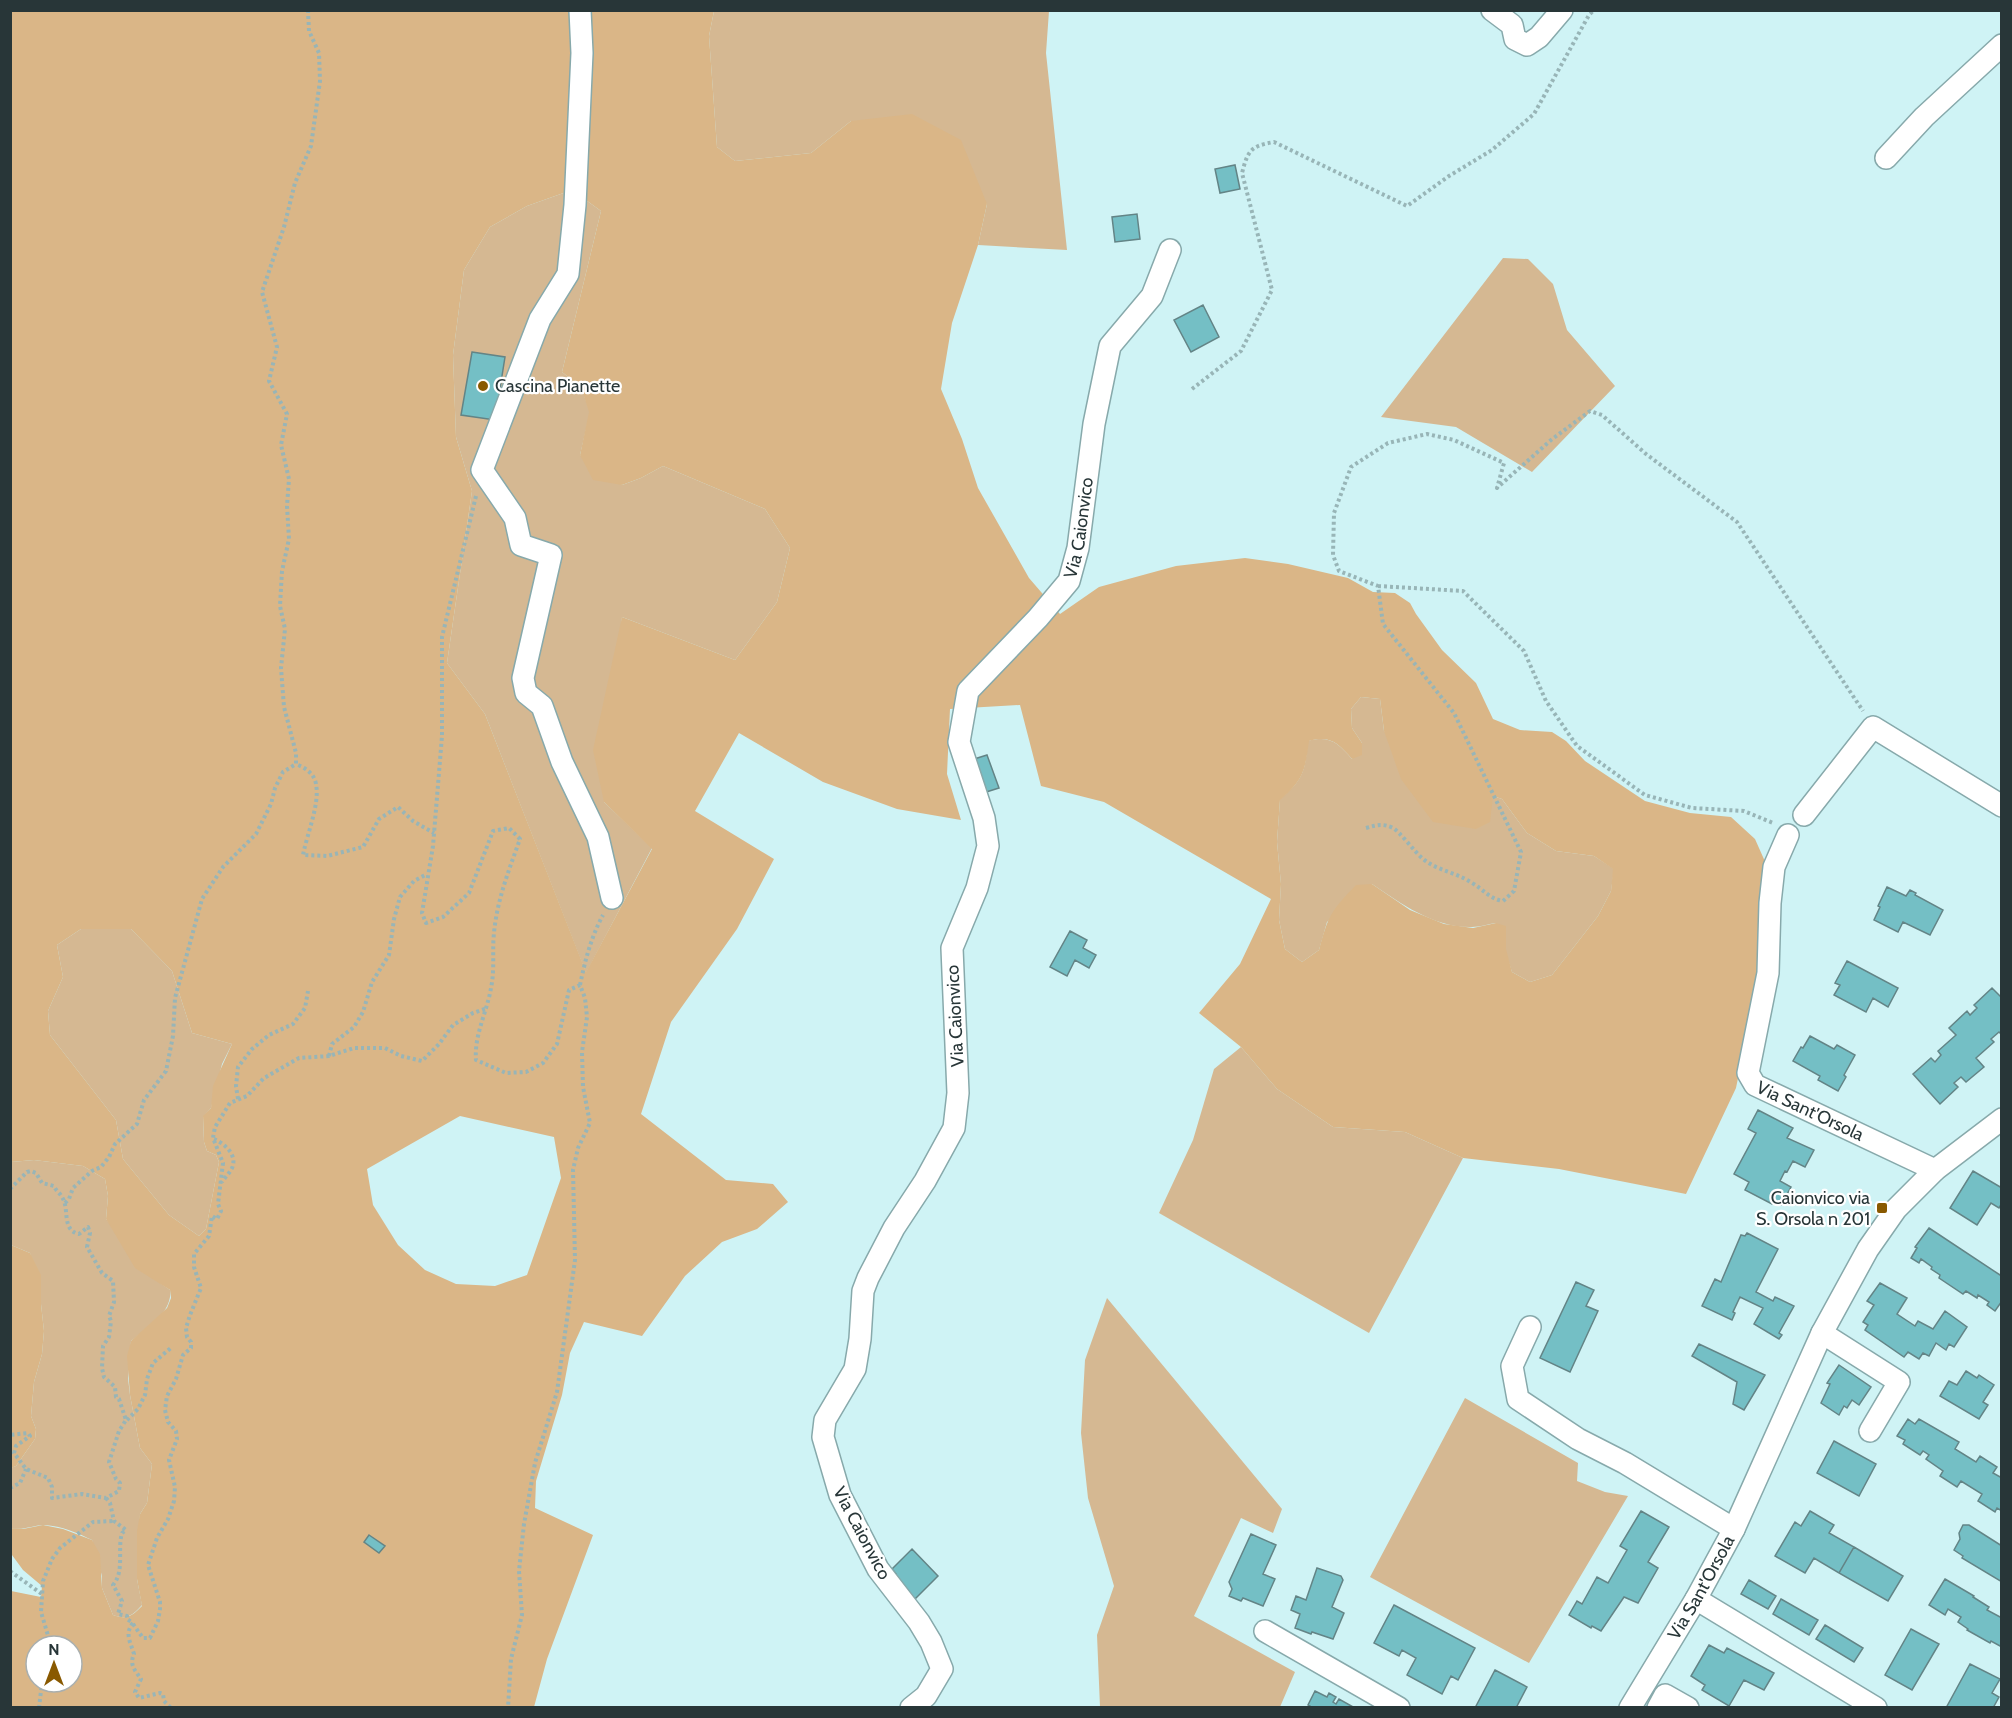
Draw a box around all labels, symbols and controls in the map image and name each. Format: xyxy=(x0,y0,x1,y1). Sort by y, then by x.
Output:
place label: Cascina Pianette xyxy=(495,375,620,397)
marker: Cascina Pianette xyxy=(476,379,490,393)
street label: Via Caionvico xyxy=(1059,476,1098,581)
street label: Via Caionvico xyxy=(941,964,969,1068)
street label: Via Sant'Orsola xyxy=(1753,1076,1868,1146)
place label: Caionvico via S. Orsola n 201 xyxy=(1756,1187,1870,1230)
marker: Caionvico via S. Orsola n 201 xyxy=(1875,1201,1889,1215)
street label: Via Caionvico xyxy=(828,1483,896,1583)
street label: Via Sant'Orsola xyxy=(1663,1531,1740,1644)
north arrow xyxy=(24,1634,84,1694)
text: N xyxy=(48,1640,60,1659)

